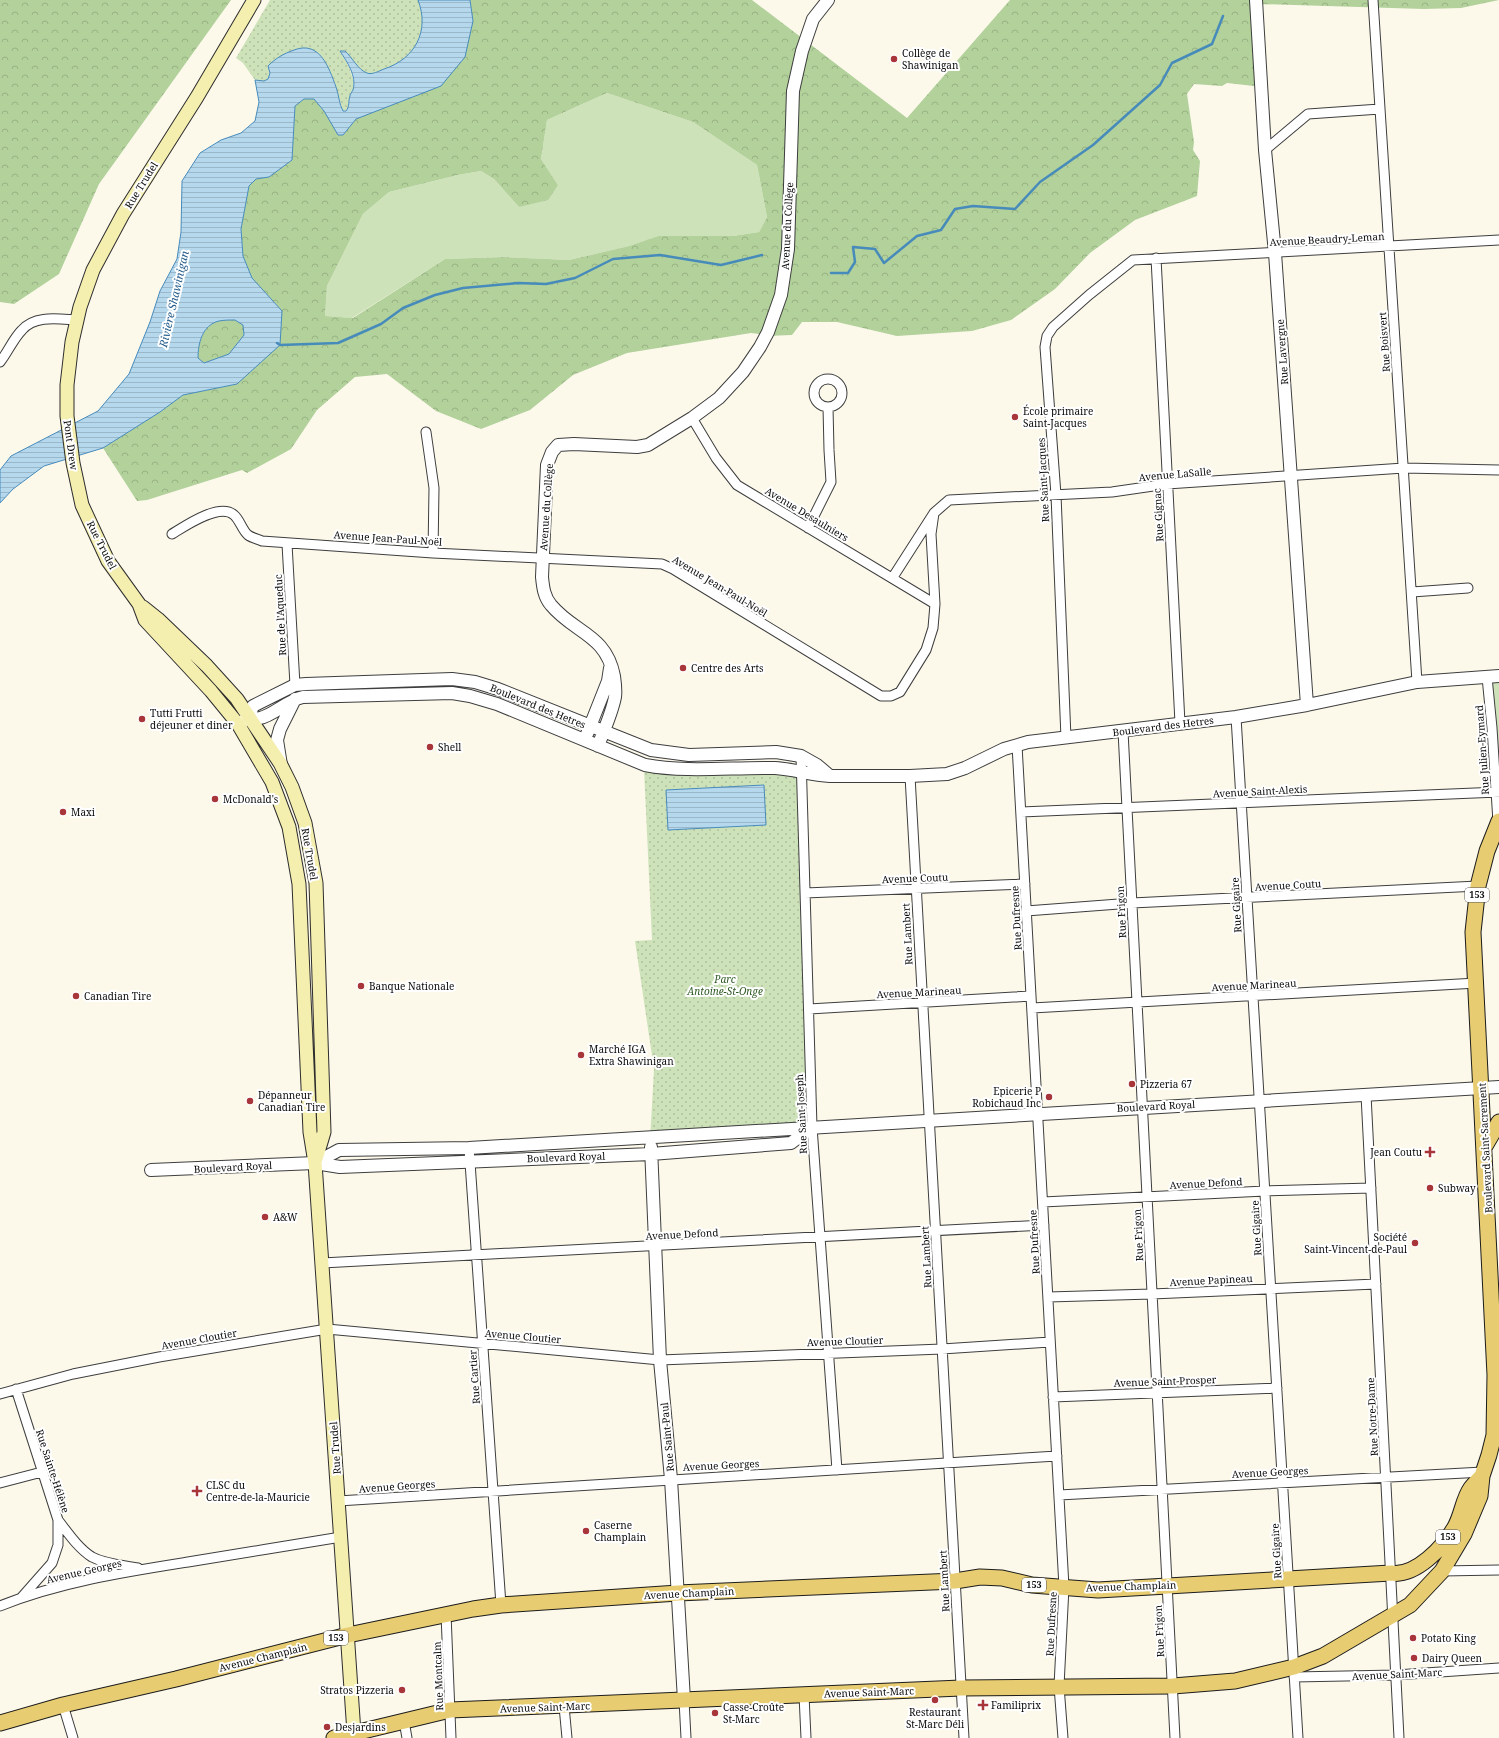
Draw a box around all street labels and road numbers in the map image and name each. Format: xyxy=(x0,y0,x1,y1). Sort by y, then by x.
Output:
street label: Rue Trudel xyxy=(121,159,161,211)
street label: Avenue du Collège xyxy=(778,182,796,270)
street label: Avenue Beaudry-Leman xyxy=(1269,229,1385,249)
street label: Rue Boisvert xyxy=(1375,311,1393,373)
street label: Rue Lavergne xyxy=(1273,319,1291,385)
street label: Pont Drew xyxy=(61,419,81,471)
street label: Rue Saint-Jacques xyxy=(1034,437,1052,523)
street label: Avenue du Collège xyxy=(536,463,556,551)
street label: Avenue LaSalle xyxy=(1138,464,1212,484)
street label: Avenue Desaulniers xyxy=(763,484,852,545)
street label: Rue Gignac xyxy=(1150,488,1166,542)
street label: Rue Trudel xyxy=(84,518,120,572)
street label: Avenue Jean-Paul-Noël xyxy=(333,527,443,549)
street label: Avenue Jean-Paul-Noël xyxy=(670,552,770,620)
street label: Rue de l'Aqueduc xyxy=(271,574,289,656)
street label: Boulevard des Hetres xyxy=(488,680,588,732)
street label: Rue Julien-Eymard xyxy=(1472,705,1492,795)
street label: Boulevard des Hetres xyxy=(1112,713,1215,739)
street label: Avenue Saint-Alexis xyxy=(1212,782,1308,800)
street label: Rue Trudel xyxy=(299,827,321,881)
street label: Avenue Coutu xyxy=(882,870,949,886)
street label: Avenue Coutu xyxy=(1254,876,1322,894)
street label: Rue Gigaire xyxy=(1228,877,1244,933)
street label: Rue Dufresne xyxy=(1007,885,1025,951)
street label: Rue Frigon xyxy=(1113,885,1129,938)
road number: 153 xyxy=(1465,888,1489,902)
street label: Rue Lambert xyxy=(898,902,916,965)
street label: Avenue Marineau xyxy=(1211,976,1297,994)
street label: Avenue Marineau xyxy=(876,983,962,1001)
street label: Rue Saint-Joseph xyxy=(792,1073,810,1154)
street label: Boulevard Saint-Sacrement xyxy=(1475,1082,1495,1213)
street label: Boulevard Royal xyxy=(1116,1097,1196,1115)
street label: Boulevard Royal xyxy=(527,1149,605,1165)
street label: Boulevard Royal xyxy=(193,1158,273,1176)
street label: Avenue Defond xyxy=(1169,1174,1243,1192)
street label: Rue Gigaire xyxy=(1248,1200,1264,1256)
street label: Rue Frigon xyxy=(1130,1208,1146,1261)
street label: Rue Dufresne xyxy=(1025,1209,1043,1275)
street label: Avenue Defond xyxy=(645,1225,719,1243)
street label: Rue Lambert xyxy=(917,1225,935,1288)
street label: Avenue Papineau xyxy=(1169,1271,1254,1289)
street label: Avenue Cloutier xyxy=(160,1325,238,1353)
street label: Avenue Cloutier xyxy=(484,1326,562,1346)
street label: Avenue Cloutier xyxy=(807,1333,884,1349)
street label: Rue Cartier xyxy=(465,1349,483,1404)
street label: Avenue Saint-Prosper xyxy=(1113,1372,1217,1390)
street label: Rue Notre-Dame xyxy=(1363,1377,1381,1457)
street label: Rue Saint-Paul xyxy=(657,1402,677,1472)
street label: Rue Trudel xyxy=(326,1421,344,1475)
street label: Rue Sainte-Hélène xyxy=(33,1427,73,1515)
street label: Avenue Georges xyxy=(682,1456,760,1474)
street label: Avenue Georges xyxy=(1231,1463,1309,1481)
street label: Avenue Georges xyxy=(358,1476,436,1496)
street label: Rue Gigaire xyxy=(1268,1523,1284,1579)
road number: 153 xyxy=(1436,1530,1460,1544)
street label: Rue Lambert xyxy=(935,1549,953,1612)
street label: Avenue Georges xyxy=(45,1555,123,1586)
street label: Avenue Champlain xyxy=(1086,1577,1177,1595)
road number: 153 xyxy=(1022,1578,1046,1592)
street label: Avenue Champlain xyxy=(643,1584,735,1602)
street label: Rue Dufresne xyxy=(1042,1591,1060,1657)
street label: Rue Frigon xyxy=(1151,1604,1167,1657)
road number: 153 xyxy=(324,1631,348,1645)
street label: Avenue Champlain xyxy=(217,1639,309,1675)
street label: Rue Montcalm xyxy=(430,1641,446,1711)
street label: Avenue Saint-Marc xyxy=(1352,1665,1443,1683)
street label: Avenue Saint-Marc xyxy=(824,1683,914,1701)
street label: Avenue Saint-Marc xyxy=(500,1698,590,1716)

